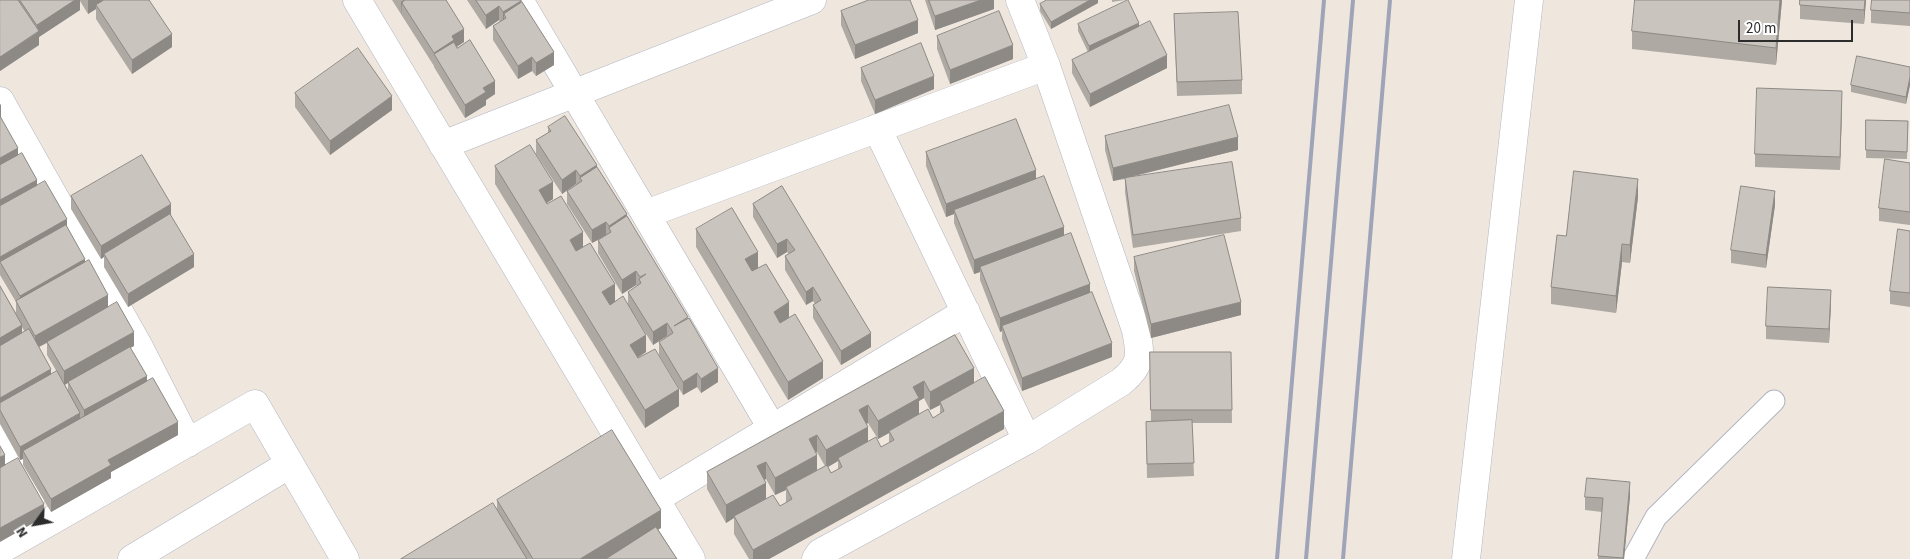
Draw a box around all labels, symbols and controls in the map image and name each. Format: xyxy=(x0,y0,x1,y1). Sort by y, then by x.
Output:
scale bar xyxy=(1740,10,1855,42)
text: 20 m xyxy=(1746,18,1776,39)
north arrow xyxy=(10,499,60,549)
text: N xyxy=(11,523,33,541)

